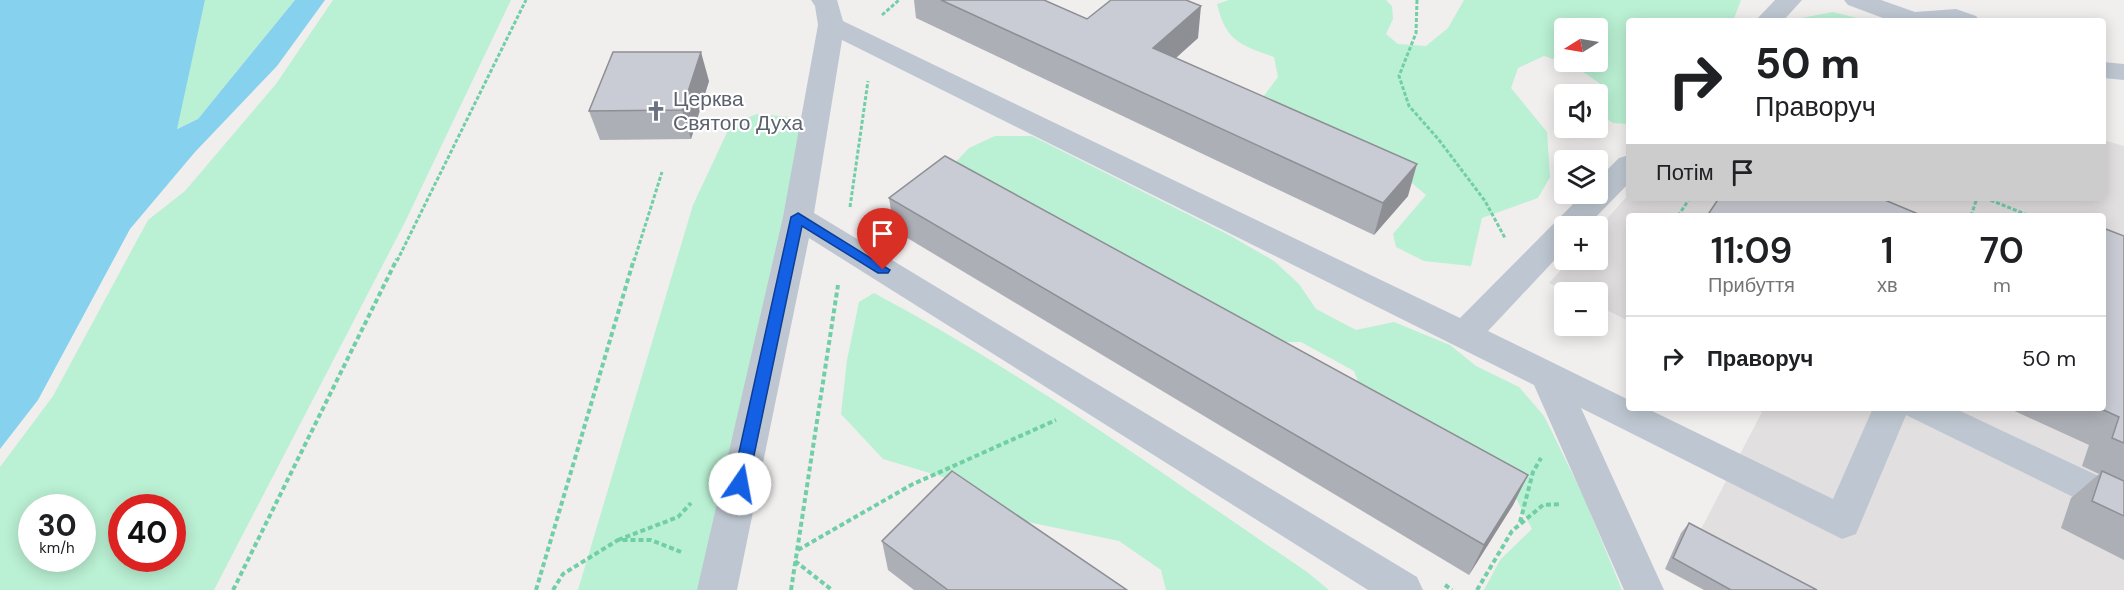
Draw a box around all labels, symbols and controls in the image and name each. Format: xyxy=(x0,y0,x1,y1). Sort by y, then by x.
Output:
north arrow xyxy=(1554,18,1608,72)
map controls xyxy=(1554,18,1608,336)
text: 50 m xyxy=(1755,36,1860,91)
icon: right xyxy=(1656,42,1734,120)
button: sound xyxy=(1554,84,1608,138)
place label: Церква Святого Духа xyxy=(673,85,803,137)
text: Праворуч xyxy=(1755,89,1876,124)
church icon: Церква Святого Духа xyxy=(644,99,668,123)
button: layers xyxy=(1554,150,1608,204)
icon: arrive xyxy=(1726,156,1759,189)
text: Потім xyxy=(1656,158,1714,187)
pin xyxy=(857,208,908,270)
button: + xyxy=(1554,216,1608,270)
icon: arrive xyxy=(866,217,899,250)
text: 11:09 xyxy=(1711,227,1792,274)
text: 1 xyxy=(1881,227,1894,274)
text: 70 xyxy=(1980,227,2024,274)
text: Прибуття xyxy=(1708,272,1795,298)
text: хв xyxy=(1877,272,1898,298)
text: m xyxy=(1993,272,2011,298)
button: − xyxy=(1554,282,1608,336)
icon: right xyxy=(1656,342,1689,375)
text: Праворуч xyxy=(1707,344,1813,373)
text: 50 m xyxy=(2022,344,2076,373)
position arrow xyxy=(708,452,772,516)
speed limit sign: 40 xyxy=(108,494,186,572)
text: 30 xyxy=(37,506,77,545)
text: km/h xyxy=(39,538,75,558)

